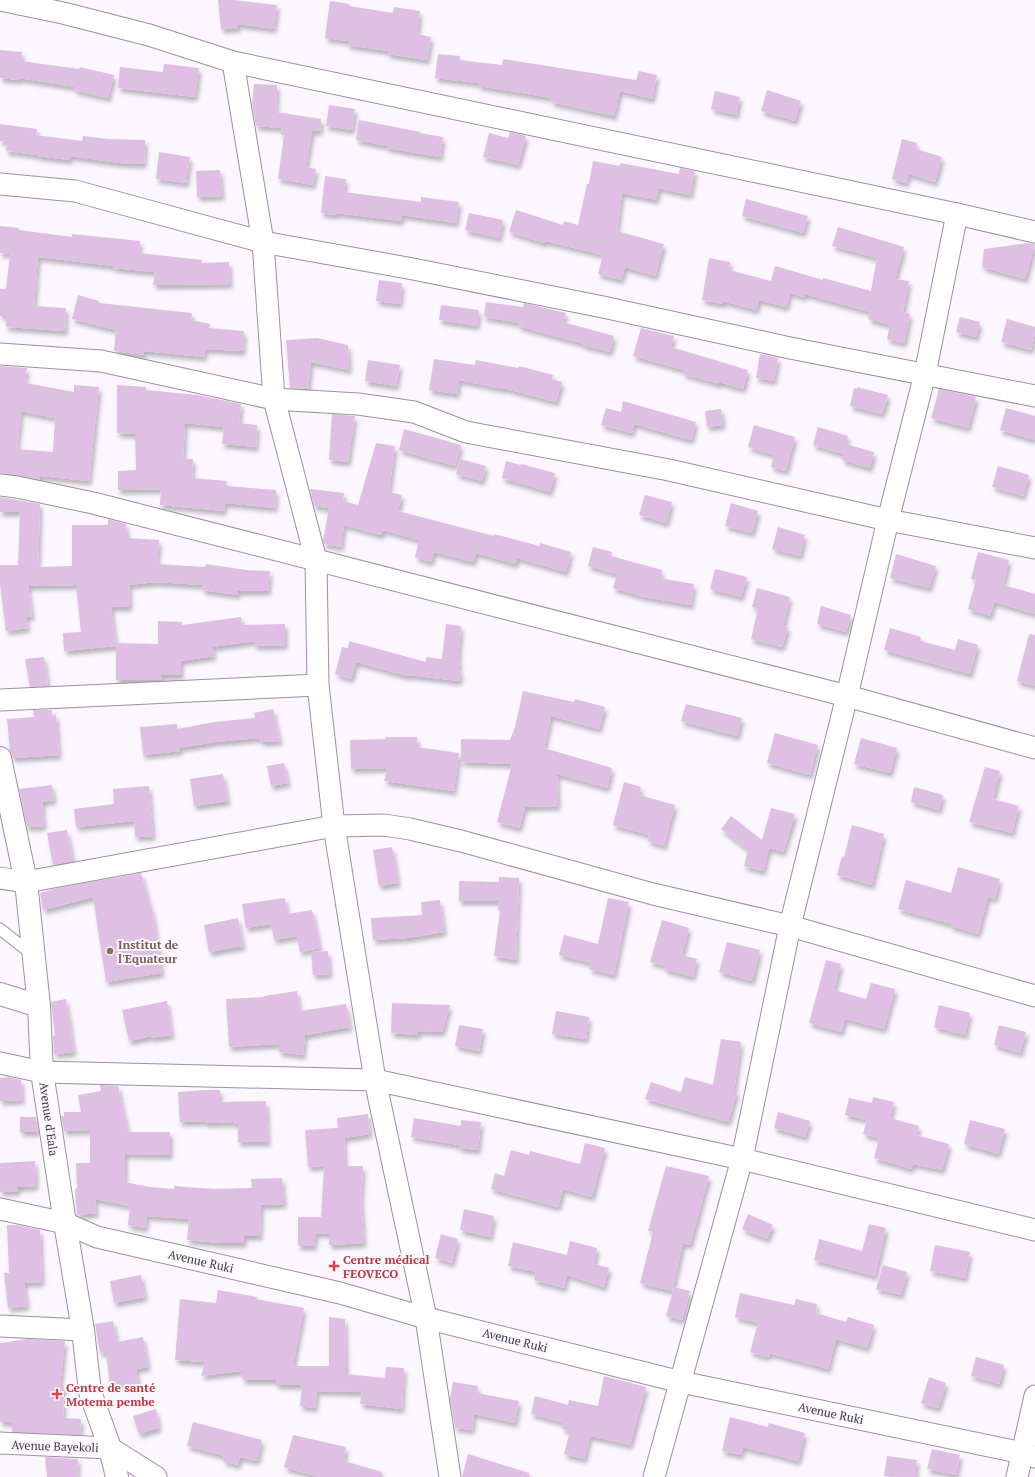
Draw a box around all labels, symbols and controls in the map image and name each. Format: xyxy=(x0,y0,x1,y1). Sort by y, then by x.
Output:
place label: Institut de l'Equateur xyxy=(118,937,179,966)
marker: Institut de l'Equateur xyxy=(105,946,115,956)
street label: Avenue d'Eala xyxy=(36,1081,62,1157)
street label: Avenue Ruki xyxy=(167,1246,235,1276)
place label: Centre médical FEOVECO xyxy=(343,1252,430,1281)
marker: Centre médical FEOVECO xyxy=(328,1260,340,1272)
street label: Avenue Ruki xyxy=(481,1325,549,1355)
place label: Centre de santé Motema pembe xyxy=(66,1380,156,1409)
marker: Centre de santé Motema pembe xyxy=(51,1388,63,1400)
street label: Avenue Ruki xyxy=(797,1399,865,1427)
street label: Avenue Bayekoli xyxy=(11,1437,99,1455)

